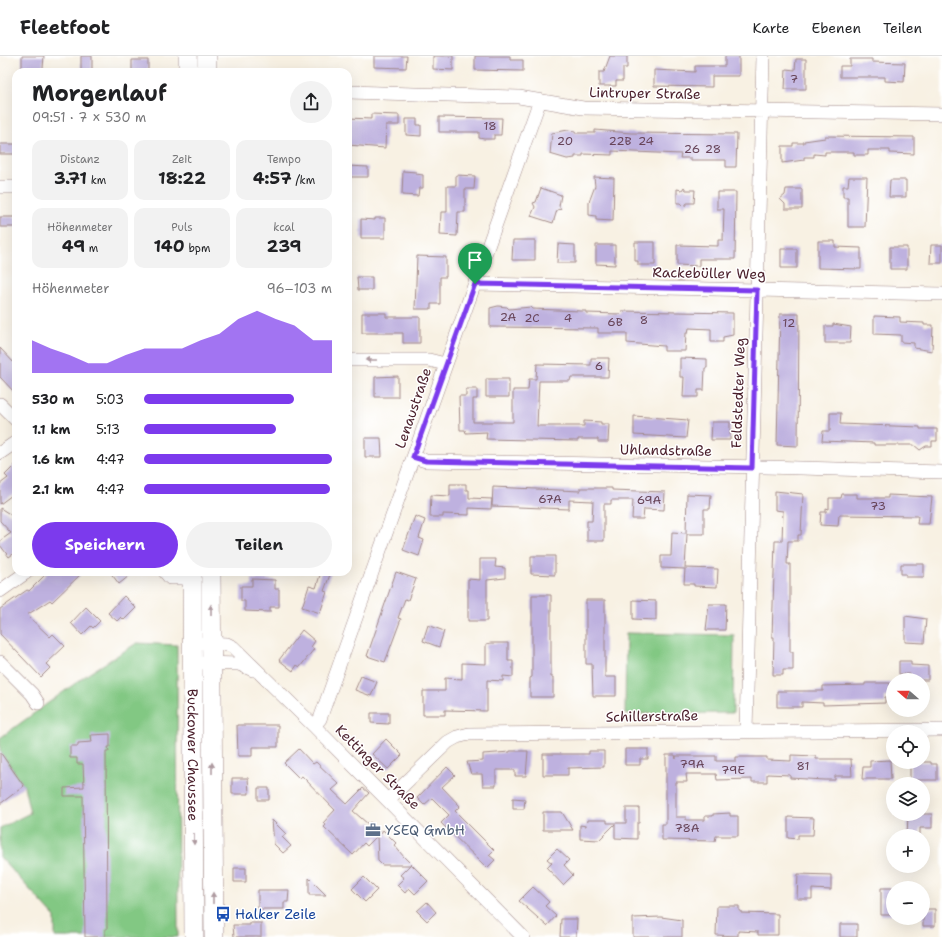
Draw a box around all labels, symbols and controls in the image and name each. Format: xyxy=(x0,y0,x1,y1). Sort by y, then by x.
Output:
text: Fleetfoot xyxy=(20,15,110,40)
text: Karte xyxy=(753,19,790,37)
text: Ebenen xyxy=(812,19,861,37)
text: Teilen xyxy=(883,19,922,37)
house number: 7 xyxy=(790,71,798,87)
text: Morgenlauf xyxy=(32,79,167,108)
button: share xyxy=(290,81,332,123)
street label: Lintruper Straße xyxy=(589,83,701,103)
text: 09:51 · 7 × 530 m xyxy=(32,109,146,126)
house number: 18 xyxy=(483,118,497,134)
house number: 20 xyxy=(557,133,573,149)
house number: 22B xyxy=(608,133,632,149)
house number: 24 xyxy=(638,133,654,149)
house number: 26 xyxy=(684,141,700,157)
house number: 28 xyxy=(705,141,721,157)
text: Distanz xyxy=(60,152,100,167)
text: Zeit xyxy=(172,152,192,167)
text: Tempo xyxy=(267,152,301,167)
text: 3.71 xyxy=(54,167,87,189)
text: 18:22 xyxy=(158,167,206,189)
text: 4:57 xyxy=(253,167,292,189)
text: km xyxy=(87,173,106,188)
text: /km xyxy=(292,173,315,188)
text: Höhenmeter xyxy=(47,220,113,235)
text: Puls xyxy=(171,220,193,235)
text: kcal xyxy=(273,220,295,235)
text: 49 xyxy=(62,235,85,257)
text: 140 xyxy=(153,235,185,257)
text: 239 xyxy=(267,235,302,257)
text: m xyxy=(85,241,98,256)
text: bpm xyxy=(185,241,211,256)
pin xyxy=(458,243,492,284)
icon: arrive xyxy=(464,249,486,271)
street label: Rackebüller Weg xyxy=(652,263,766,283)
text: Höhenmeter xyxy=(32,280,109,297)
text: 96–103 m xyxy=(267,280,332,297)
house number: 2A xyxy=(500,309,517,325)
house number: 2C xyxy=(524,310,540,326)
house number: 4 xyxy=(564,310,572,326)
house number: 8 xyxy=(640,312,648,328)
house number: 6B xyxy=(607,314,623,330)
house number: 12 xyxy=(783,315,795,331)
street label: Feldstedter Weg xyxy=(727,337,749,449)
one-way arrow xyxy=(364,357,377,363)
house number: 6 xyxy=(595,358,603,374)
street label: Lenaustraße xyxy=(391,365,435,451)
text: 530 m xyxy=(32,391,74,408)
text: 5:03 xyxy=(96,391,124,408)
text: 1.1 km xyxy=(32,421,70,438)
text: 5:13 xyxy=(96,421,120,438)
street label: Uhlandstraße xyxy=(620,440,712,460)
text: 1.6 km xyxy=(32,451,75,468)
text: 4:47 xyxy=(96,451,125,468)
text: 2.1 km xyxy=(32,481,74,498)
text: 4:47 xyxy=(96,481,125,498)
house number: 67A xyxy=(538,491,562,507)
house number: 69A xyxy=(637,492,662,508)
house number: 73 xyxy=(870,498,886,514)
button: Speichern xyxy=(32,522,178,568)
button: Teilen xyxy=(186,522,332,568)
one-way arrow xyxy=(208,603,214,616)
north arrow xyxy=(886,673,930,717)
map controls xyxy=(886,673,930,925)
street label: Buckower Chaussee xyxy=(184,689,202,821)
street label: Schillerstraße xyxy=(605,706,699,726)
street label: Kettinger Straße xyxy=(332,721,424,813)
button: locate xyxy=(886,725,930,769)
house number: 79A xyxy=(679,756,705,772)
house number: 81 xyxy=(797,758,809,774)
one-way arrow xyxy=(209,762,216,774)
house number: 79E xyxy=(721,762,745,778)
button: layers xyxy=(886,777,930,821)
house number: 78A xyxy=(674,820,700,836)
office icon: YSEQ GmbH xyxy=(364,821,382,839)
place label: YSEQ GmbH xyxy=(385,821,465,839)
button: + xyxy=(886,829,930,873)
one-way arrow xyxy=(191,833,197,846)
button: − xyxy=(886,881,930,925)
one-way arrow xyxy=(210,891,216,904)
bus stop icon: Halker Zeile xyxy=(214,905,232,923)
place label: Halker Zeile xyxy=(235,905,316,923)

